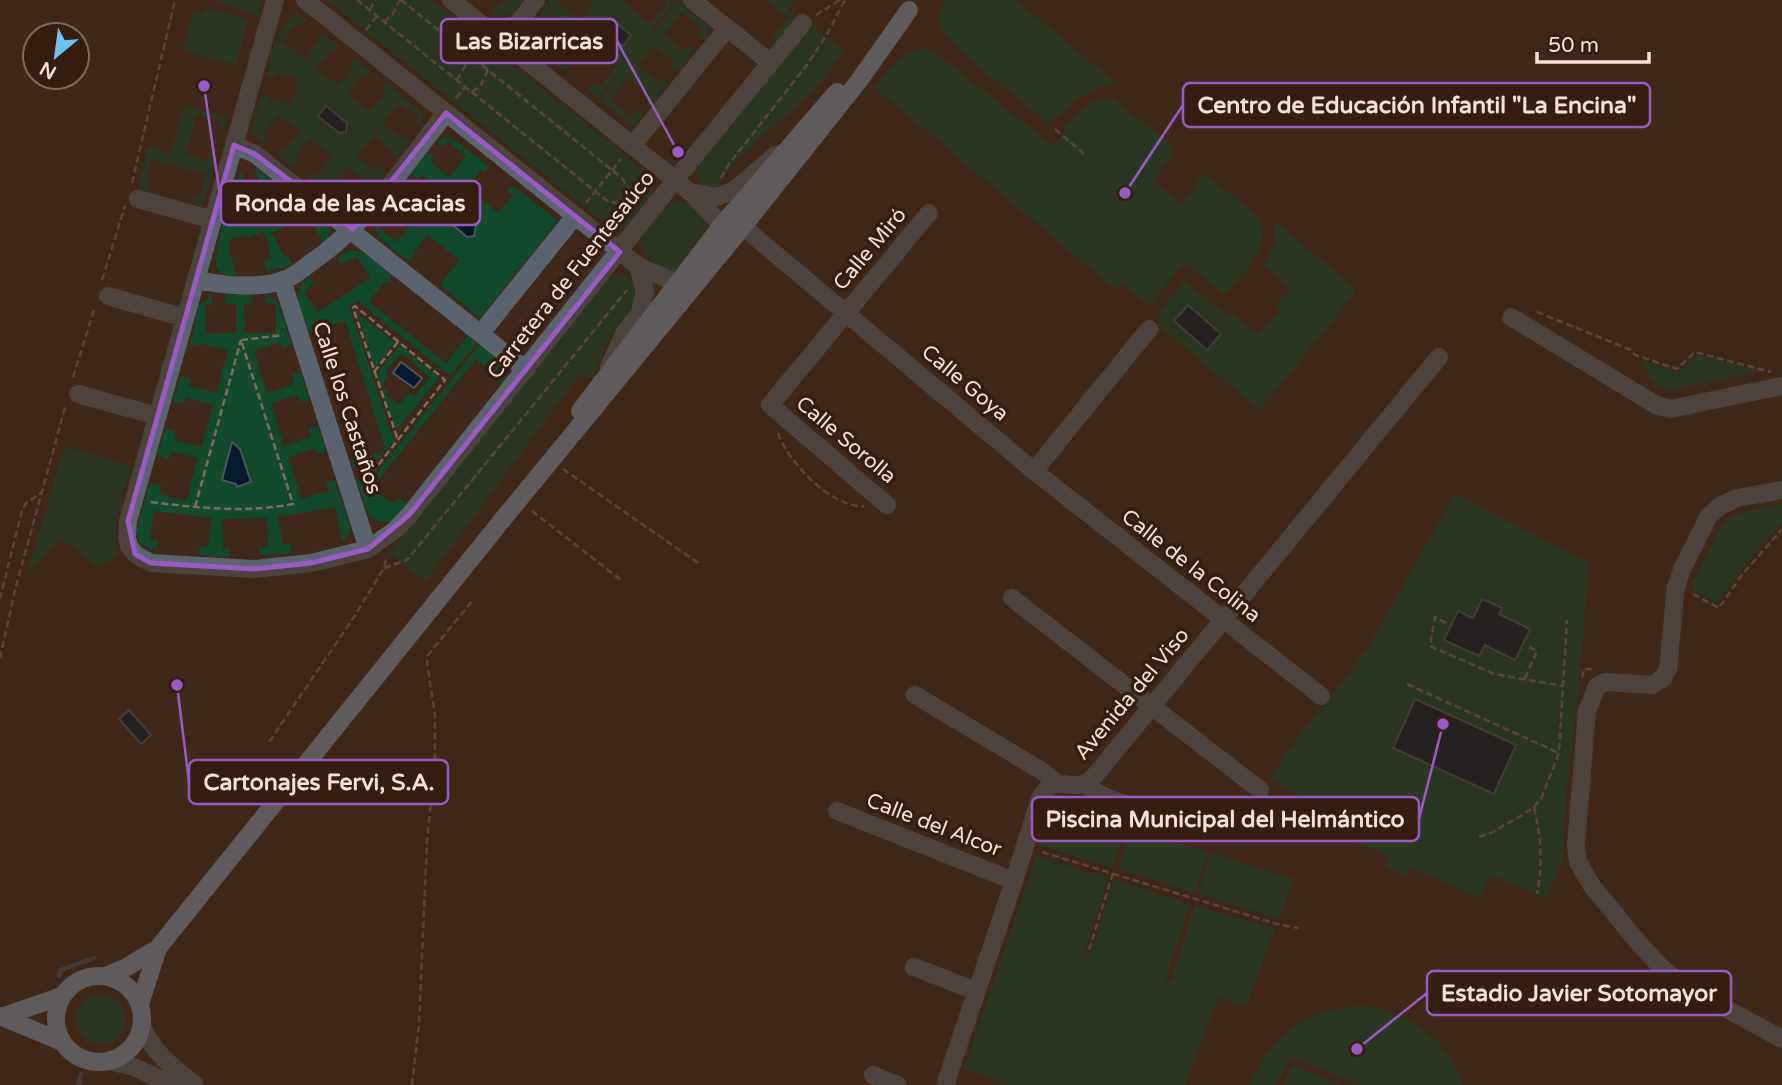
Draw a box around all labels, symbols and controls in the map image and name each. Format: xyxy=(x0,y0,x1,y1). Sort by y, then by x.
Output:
callout: Las Bizarricas xyxy=(441,19,617,63)
north arrow xyxy=(21,21,91,91)
scale bar xyxy=(1537,21,1649,65)
text: Las Bizarricas xyxy=(455,28,603,56)
text: 50 m xyxy=(1548,33,1599,58)
text: N xyxy=(36,57,60,83)
callout: Centro de Educación Infantil "La Encina" xyxy=(1183,83,1650,127)
text: Centro de Educación Infantil "La Encina" xyxy=(1198,92,1636,120)
street label: Carretera de Fuentesaúco xyxy=(482,166,660,384)
callout: Ronda de las Acacias xyxy=(221,181,480,225)
text: Ronda de las Acacias xyxy=(235,190,466,218)
street label: Calle Miró xyxy=(828,203,912,295)
street label: Calle los Castaños xyxy=(307,319,387,497)
street label: Calle Goya xyxy=(916,339,1014,427)
street label: Calle Sorolla xyxy=(791,391,901,489)
street label: Calle de la Colina xyxy=(1117,504,1265,628)
street label: Avenida del Viso xyxy=(1070,623,1194,765)
callout: Cartonajes Fervi, S.A. xyxy=(189,760,448,804)
text: Cartonajes Fervi, S.A. xyxy=(203,769,435,797)
street label: Calle del Alcor xyxy=(863,788,1005,862)
callout: Piscina Municipal del Helmántico xyxy=(1032,797,1419,841)
text: Piscina Municipal del Helmántico xyxy=(1045,806,1405,834)
callout: Estadio Javier Sotomayor xyxy=(1427,971,1731,1015)
text: Estadio Javier Sotomayor xyxy=(1441,980,1718,1008)

